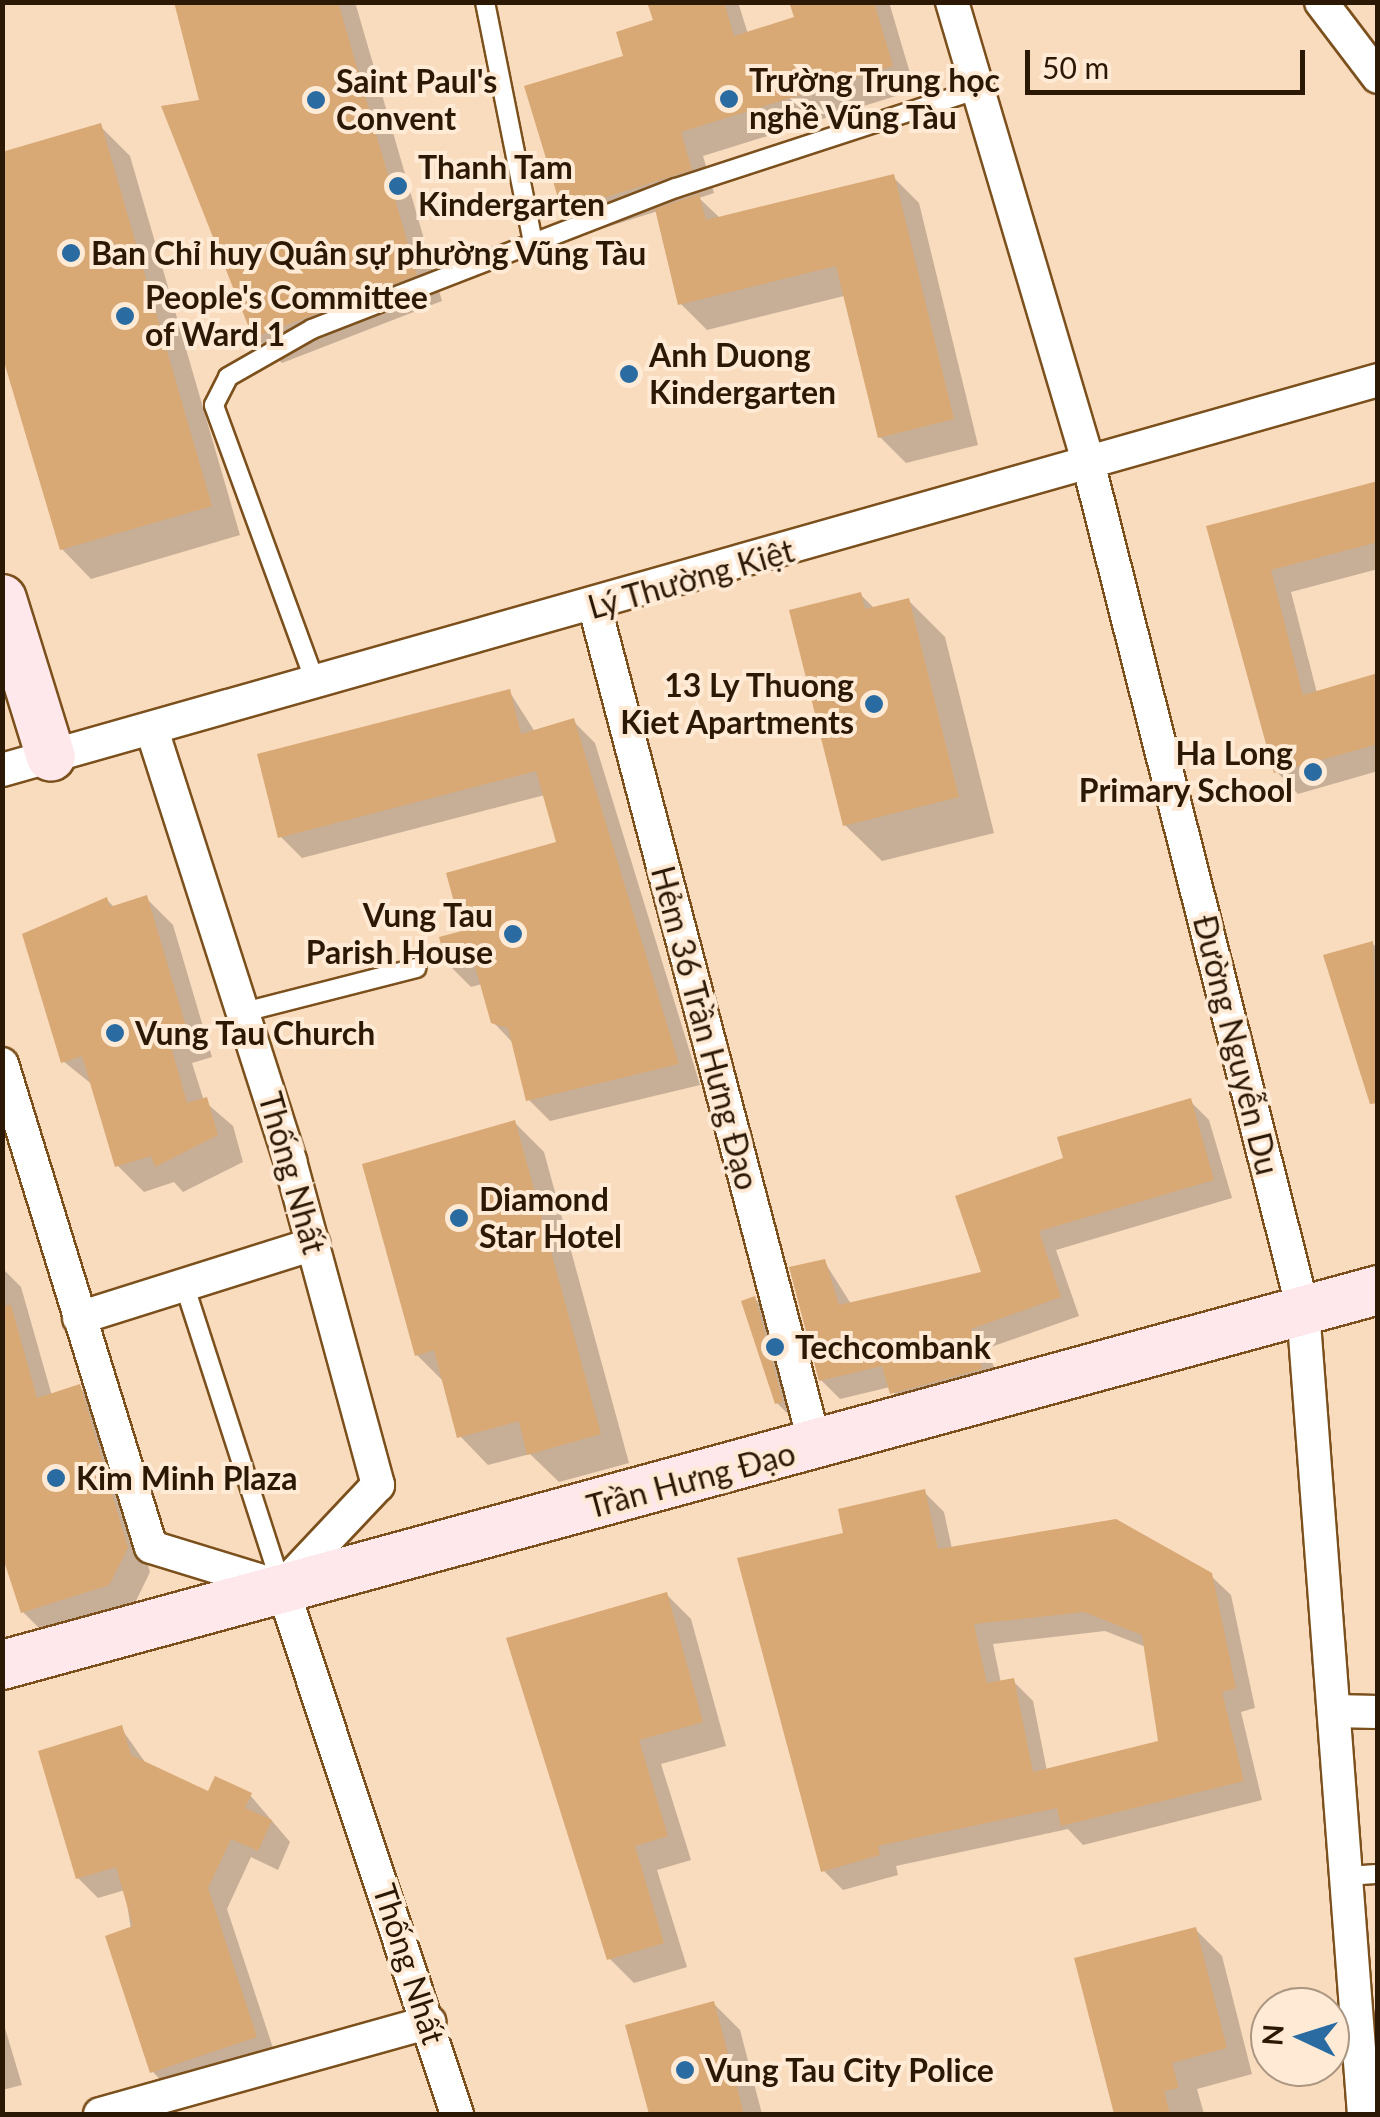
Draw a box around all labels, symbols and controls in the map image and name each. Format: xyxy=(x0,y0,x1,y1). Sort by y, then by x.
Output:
scale bar xyxy=(1030,30,1310,92)
text: 50 m xyxy=(1042,49,1109,85)
place label: Trường Trung học nghề Vũng Tàu xyxy=(749,62,1001,137)
place label: Saint Paul's Convent xyxy=(336,63,497,138)
marker: Trường Trung học nghề Vũng Tàu xyxy=(718,88,740,110)
marker: Saint Paul's Convent xyxy=(305,89,327,111)
place label: Thanh Tam Kindergarten xyxy=(418,149,605,224)
marker: Thanh Tam Kindergarten xyxy=(387,175,409,197)
place label: Ban Chỉ huy Quân sự phường Vũng Tàu xyxy=(91,234,650,272)
marker: Ban Chỉ huy Quân sự phường Vũng Tàu xyxy=(60,242,82,264)
place label: People's Committee of Ward 1 xyxy=(145,279,428,354)
marker: People's Committee of Ward 1 xyxy=(114,305,136,327)
place label: Anh Duong Kindergarten xyxy=(649,337,836,412)
marker: Anh Duong Kindergarten xyxy=(618,363,640,385)
street label: Lý Thường Kiệt xyxy=(583,531,799,627)
place label: 13 Ly Thuong Kiet Apartments xyxy=(619,667,854,742)
marker: 13 Ly Thuong Kiet Apartments xyxy=(863,693,885,715)
place label: Ha Long Primary School xyxy=(1078,735,1293,810)
marker: Ha Long Primary School xyxy=(1302,761,1324,783)
street label: Hẻm 36 Trần Hưng Đạo xyxy=(643,861,767,1195)
place label: Vung Tau Parish House xyxy=(306,897,493,972)
street label: Đường Nguyễn Du xyxy=(1185,911,1287,1179)
marker: Vung Tau Parish House xyxy=(502,923,524,945)
place label: Vung Tau Church xyxy=(135,1014,376,1052)
marker: Vung Tau Church xyxy=(104,1022,126,1044)
street label: Thống Nhất xyxy=(251,1088,333,1258)
place label: Diamond Star Hotel xyxy=(479,1181,623,1256)
marker: Diamond Star Hotel xyxy=(448,1207,470,1229)
place label: Techcombank xyxy=(795,1328,991,1366)
marker: Techcombank xyxy=(764,1336,786,1358)
street label: Trần Hưng Đạo xyxy=(583,1434,799,1526)
place label: Kim Minh Plaza xyxy=(76,1459,298,1497)
marker: Kim Minh Plaza xyxy=(45,1467,67,1489)
street label: Thống Nhất xyxy=(365,1879,453,2049)
north arrow xyxy=(1250,1987,1350,2087)
text: N xyxy=(1254,2023,1290,2047)
place label: Vung Tau City Police xyxy=(705,2051,996,2089)
marker: Vung Tau City Police xyxy=(674,2059,696,2081)

